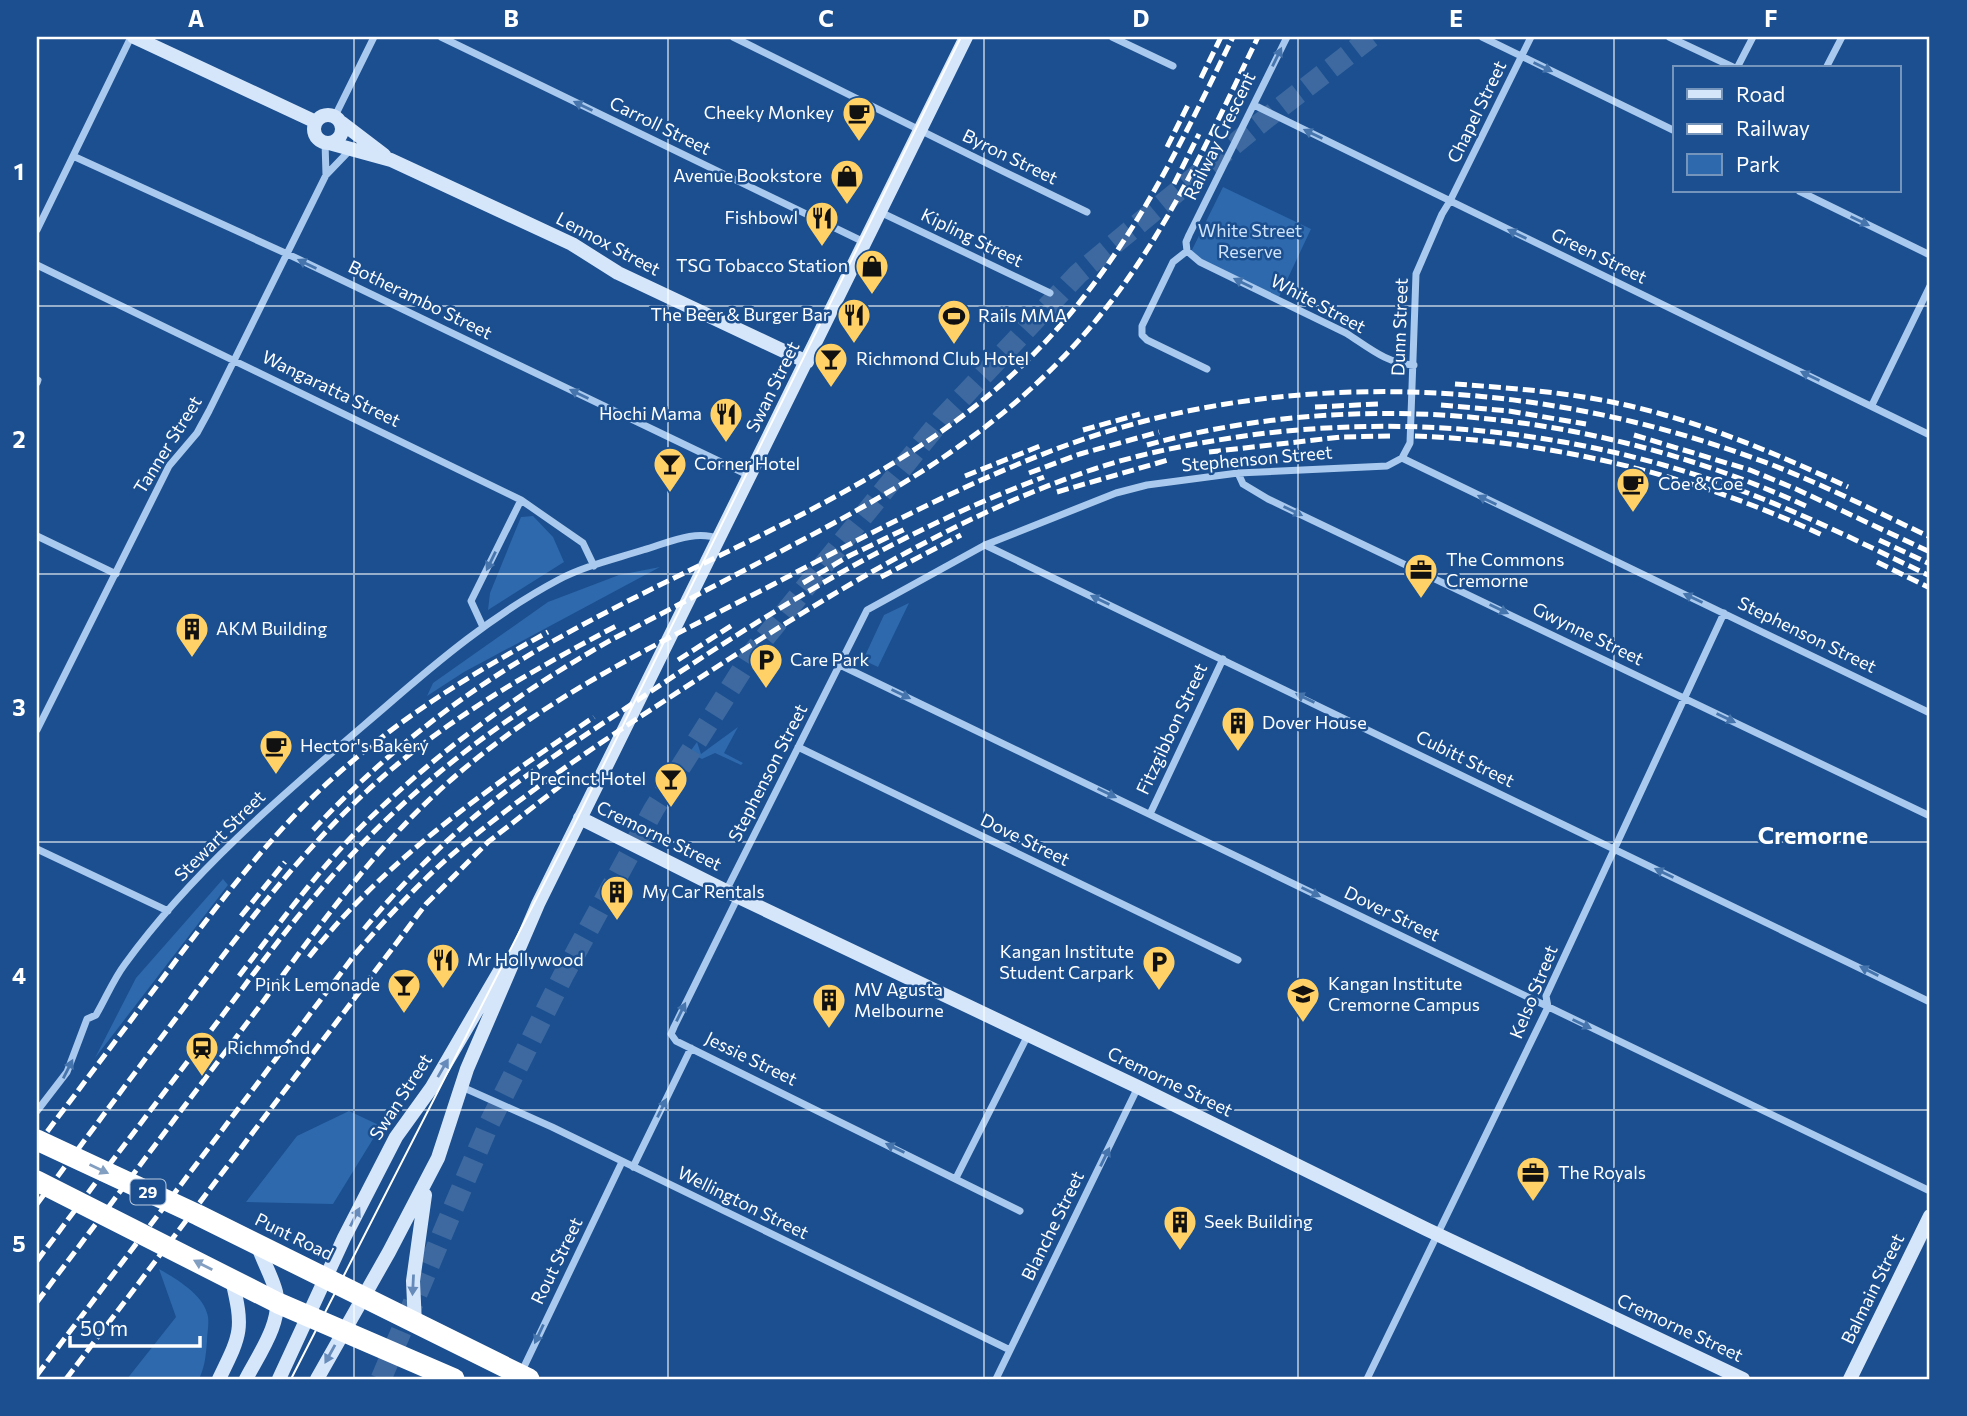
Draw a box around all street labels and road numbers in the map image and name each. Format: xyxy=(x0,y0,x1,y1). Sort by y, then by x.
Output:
street label: Chapel Street xyxy=(1442,57,1510,166)
street label: Railway Crescent xyxy=(1179,68,1260,203)
street label: Carroll Street xyxy=(606,91,715,159)
street label: Byron Street xyxy=(959,124,1062,189)
street label: Kipling Street xyxy=(918,203,1027,271)
street label: Lennox Street xyxy=(553,206,664,280)
street label: Green Street xyxy=(1548,222,1651,288)
street label: Botherambo Street xyxy=(345,255,496,343)
street label: White Street xyxy=(1267,269,1370,337)
street label: Dunn Street xyxy=(1386,277,1412,376)
street label: Swan Street xyxy=(741,338,804,436)
street label: Wangaratta Street xyxy=(259,345,404,431)
street label: Tanner Street xyxy=(128,392,206,497)
street label: Stephenson Street xyxy=(1181,440,1333,476)
street label: Stephenson Street xyxy=(1735,591,1880,677)
street label: Gwynne Street xyxy=(1529,597,1648,670)
street label: Fitzgibbon Street xyxy=(1131,659,1211,798)
street label: Stephenson Street xyxy=(723,700,811,845)
street label: Cubitt Street xyxy=(1413,725,1518,791)
street label: Stewart Street xyxy=(169,785,269,885)
street label: Cremorne Street xyxy=(593,795,726,875)
street label: Dove Street xyxy=(977,808,1074,870)
street label: Dover Street xyxy=(1341,881,1444,946)
street label: Kelso Street xyxy=(1504,942,1562,1042)
street label: Jessie Street xyxy=(702,1026,801,1090)
street label: Cremorne Street xyxy=(1104,1041,1237,1121)
street label: Swan Street xyxy=(364,1049,436,1144)
street label: Wellington Street xyxy=(674,1161,813,1243)
street label: Blanche Street xyxy=(1016,1167,1088,1284)
road number: 29 xyxy=(130,1180,166,1204)
street label: Punt Road xyxy=(252,1208,337,1265)
street label: Rout Street xyxy=(526,1214,587,1308)
street label: Balmain Street xyxy=(1836,1230,1908,1347)
street label: Cremorne Street xyxy=(1614,1288,1747,1366)

